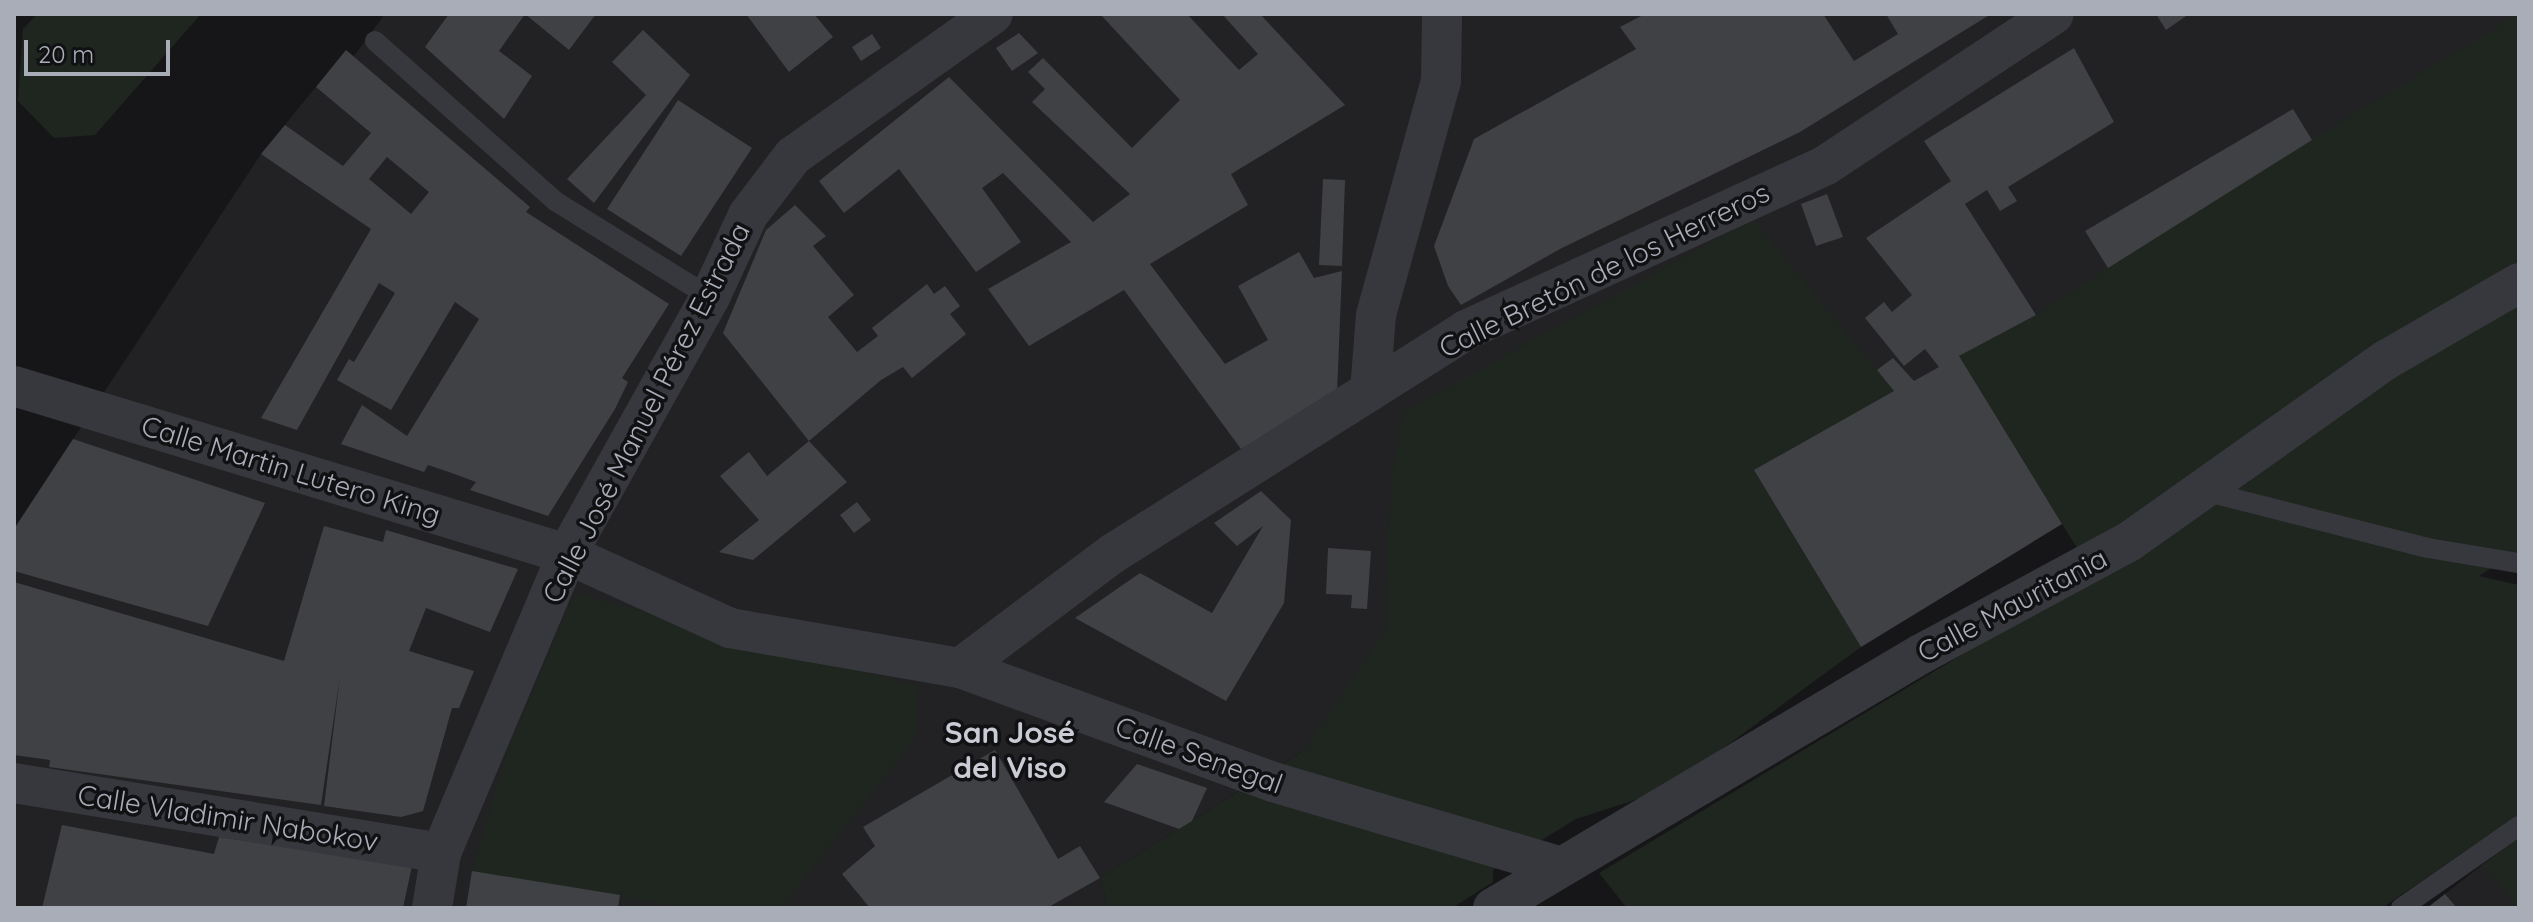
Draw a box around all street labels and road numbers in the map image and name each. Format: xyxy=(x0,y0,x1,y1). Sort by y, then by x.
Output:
street label: Calle Bretón de los Herreros xyxy=(1434,175,1774,365)
street label: Calle José Manuel Pérez Estrada xyxy=(535,217,757,609)
street label: Calle Martin Lutero King xyxy=(137,408,445,532)
street label: Calle Mauritania xyxy=(1912,541,2112,669)
street label: Calle Senegal xyxy=(1111,709,1287,801)
street label: Calle Vladimir Nabokov xyxy=(76,778,380,858)

